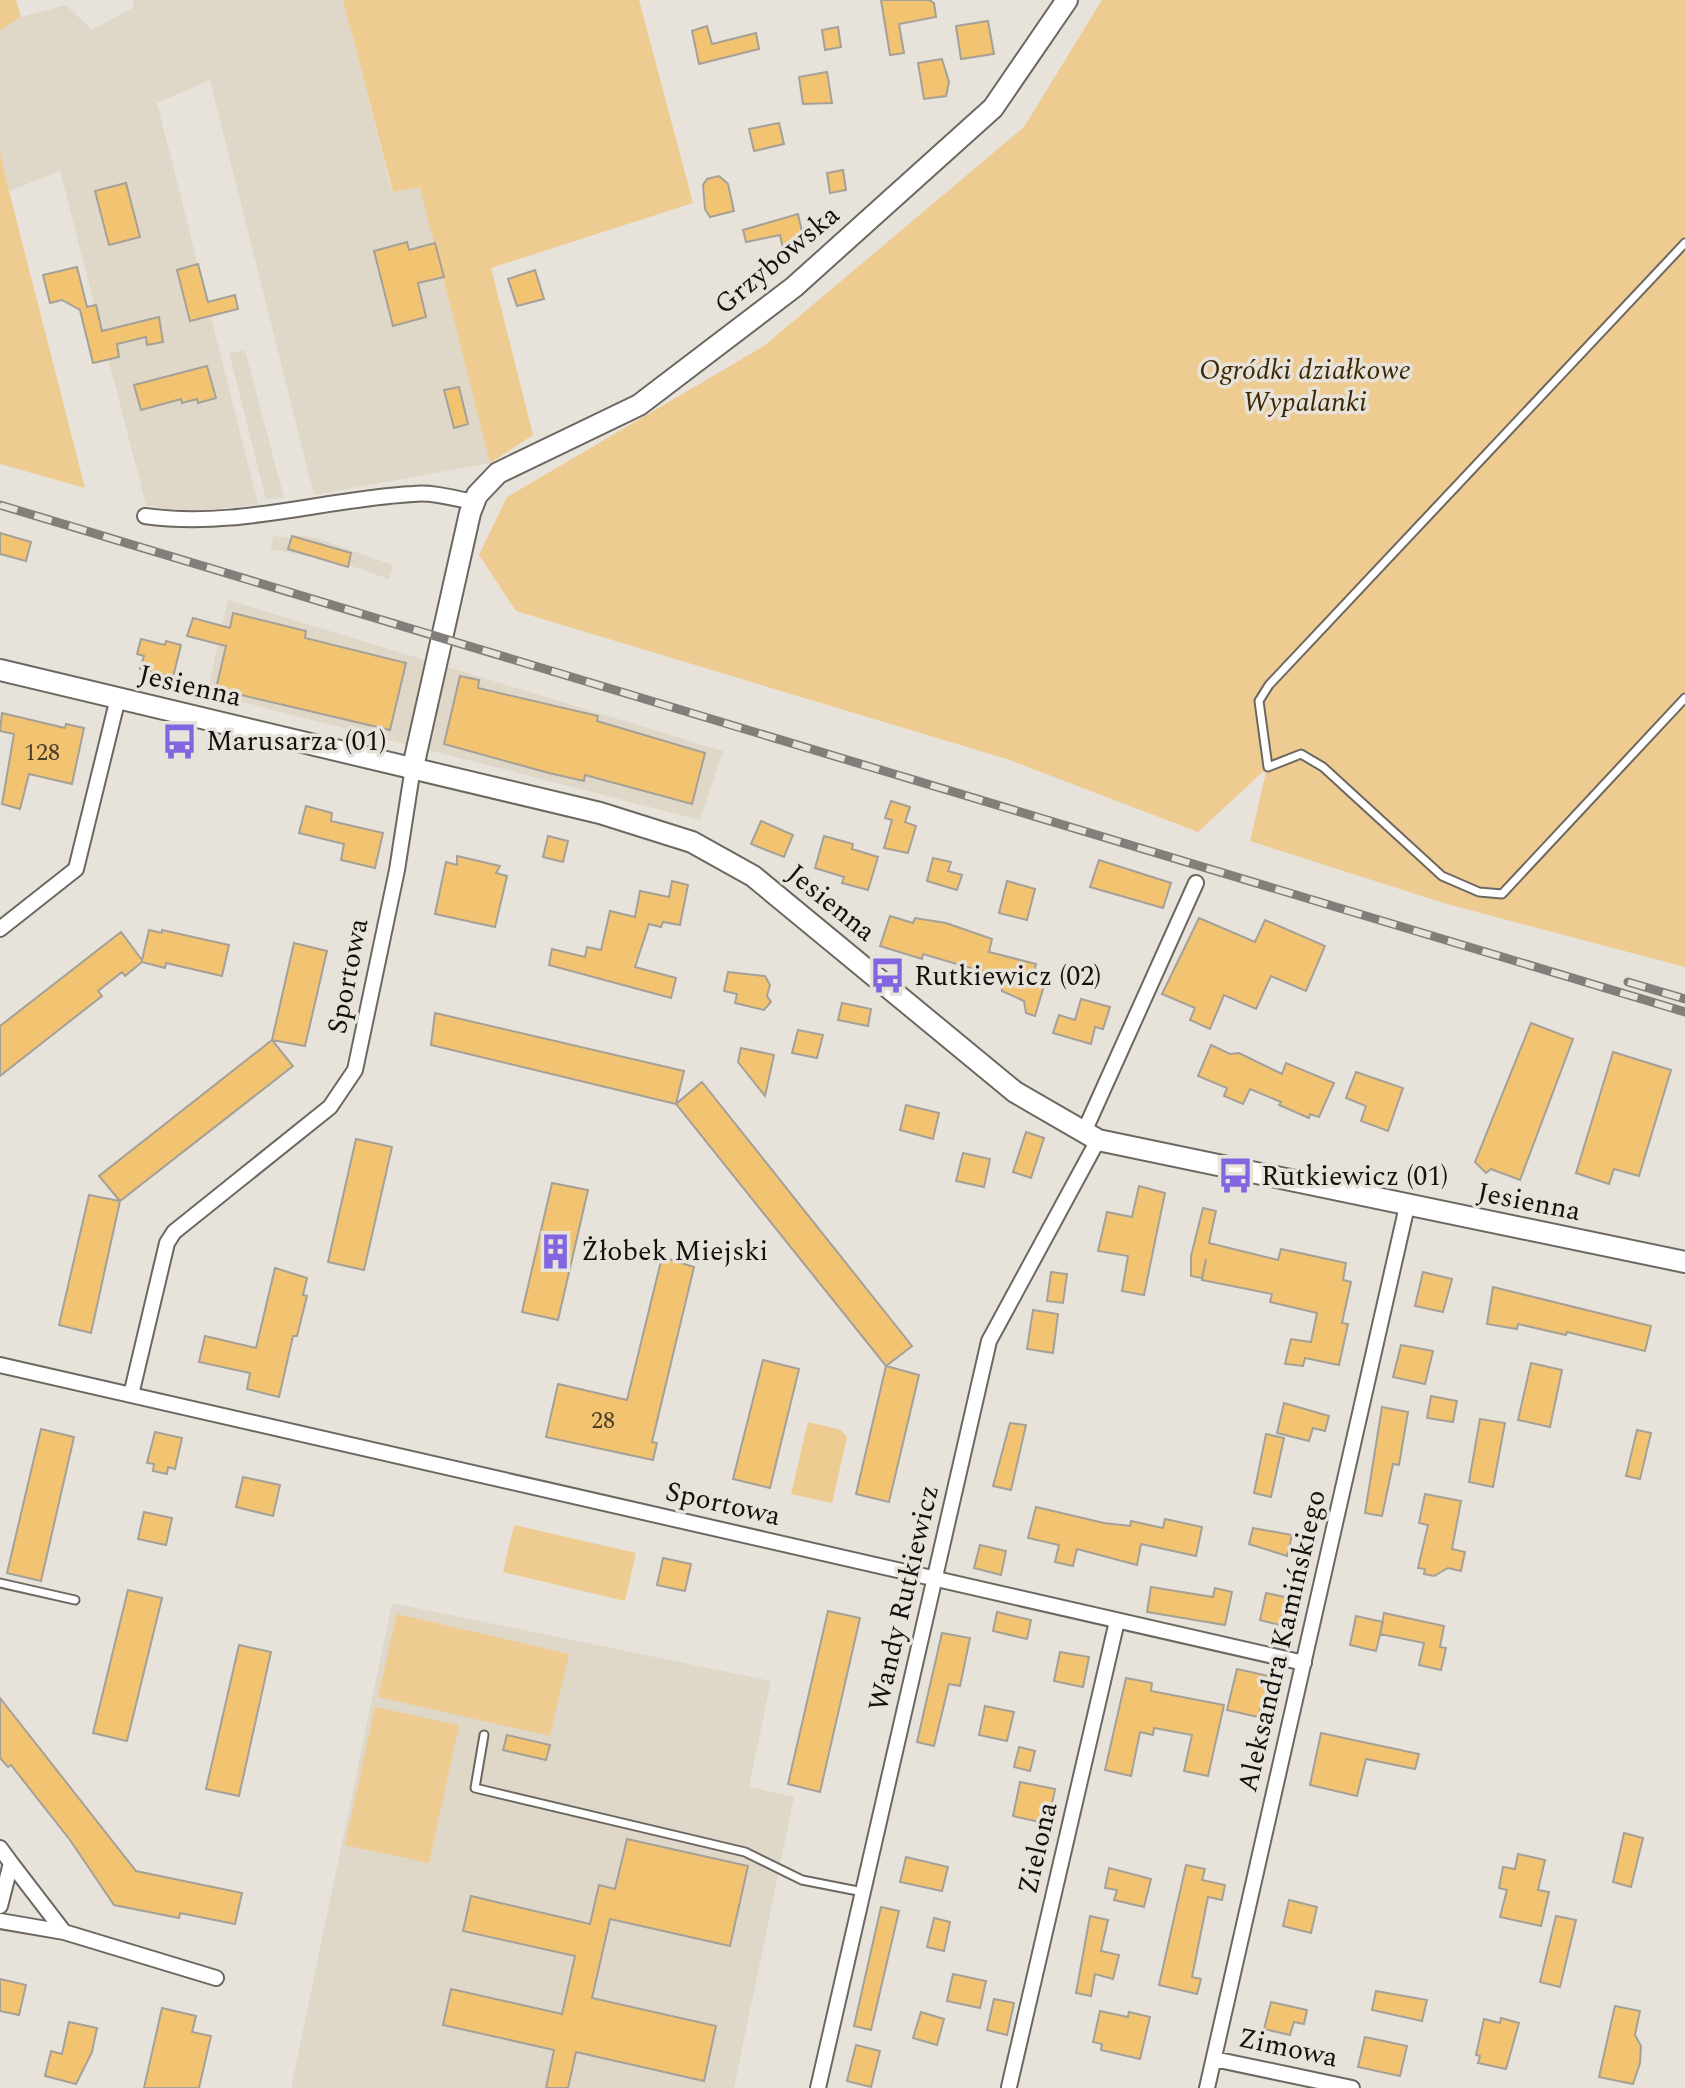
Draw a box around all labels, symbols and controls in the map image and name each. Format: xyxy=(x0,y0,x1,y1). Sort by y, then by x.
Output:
street label: Grzybowska xyxy=(705,194,849,326)
park label: Ogródki działkowe Wypalanki xyxy=(1199,349,1411,424)
street label: Jesienna xyxy=(134,653,246,719)
place label: Marusarza (01) xyxy=(206,720,386,763)
bus stop icon: Marusarza (01) xyxy=(161,722,199,760)
house number: 128 xyxy=(24,735,60,771)
street label: Jesienna xyxy=(777,853,885,953)
street label: Sportowa xyxy=(316,914,380,1037)
place label: Rutkiewicz (02) xyxy=(914,955,1101,998)
bus stop icon: Rutkiewicz (02) xyxy=(869,957,907,995)
place label: Rutkiewicz (01) xyxy=(1261,1155,1448,1198)
bus stop icon: Rutkiewicz (01) xyxy=(1216,1157,1254,1195)
street label: Jesienna xyxy=(1474,1171,1585,1233)
place label: Żłobek Miejski xyxy=(581,1230,768,1273)
building icon: Żłobek Miejski xyxy=(536,1232,574,1270)
house number: 28 xyxy=(591,1403,615,1439)
street label: Sportowa xyxy=(661,1470,785,1538)
street label: Wandy Rutkiewicz xyxy=(857,1480,951,1716)
street label: Aleksandra Kamińskiego xyxy=(1226,1485,1338,1797)
street label: Zielona xyxy=(1007,1797,1070,1898)
street label: Zimowa xyxy=(1234,2016,1342,2080)

